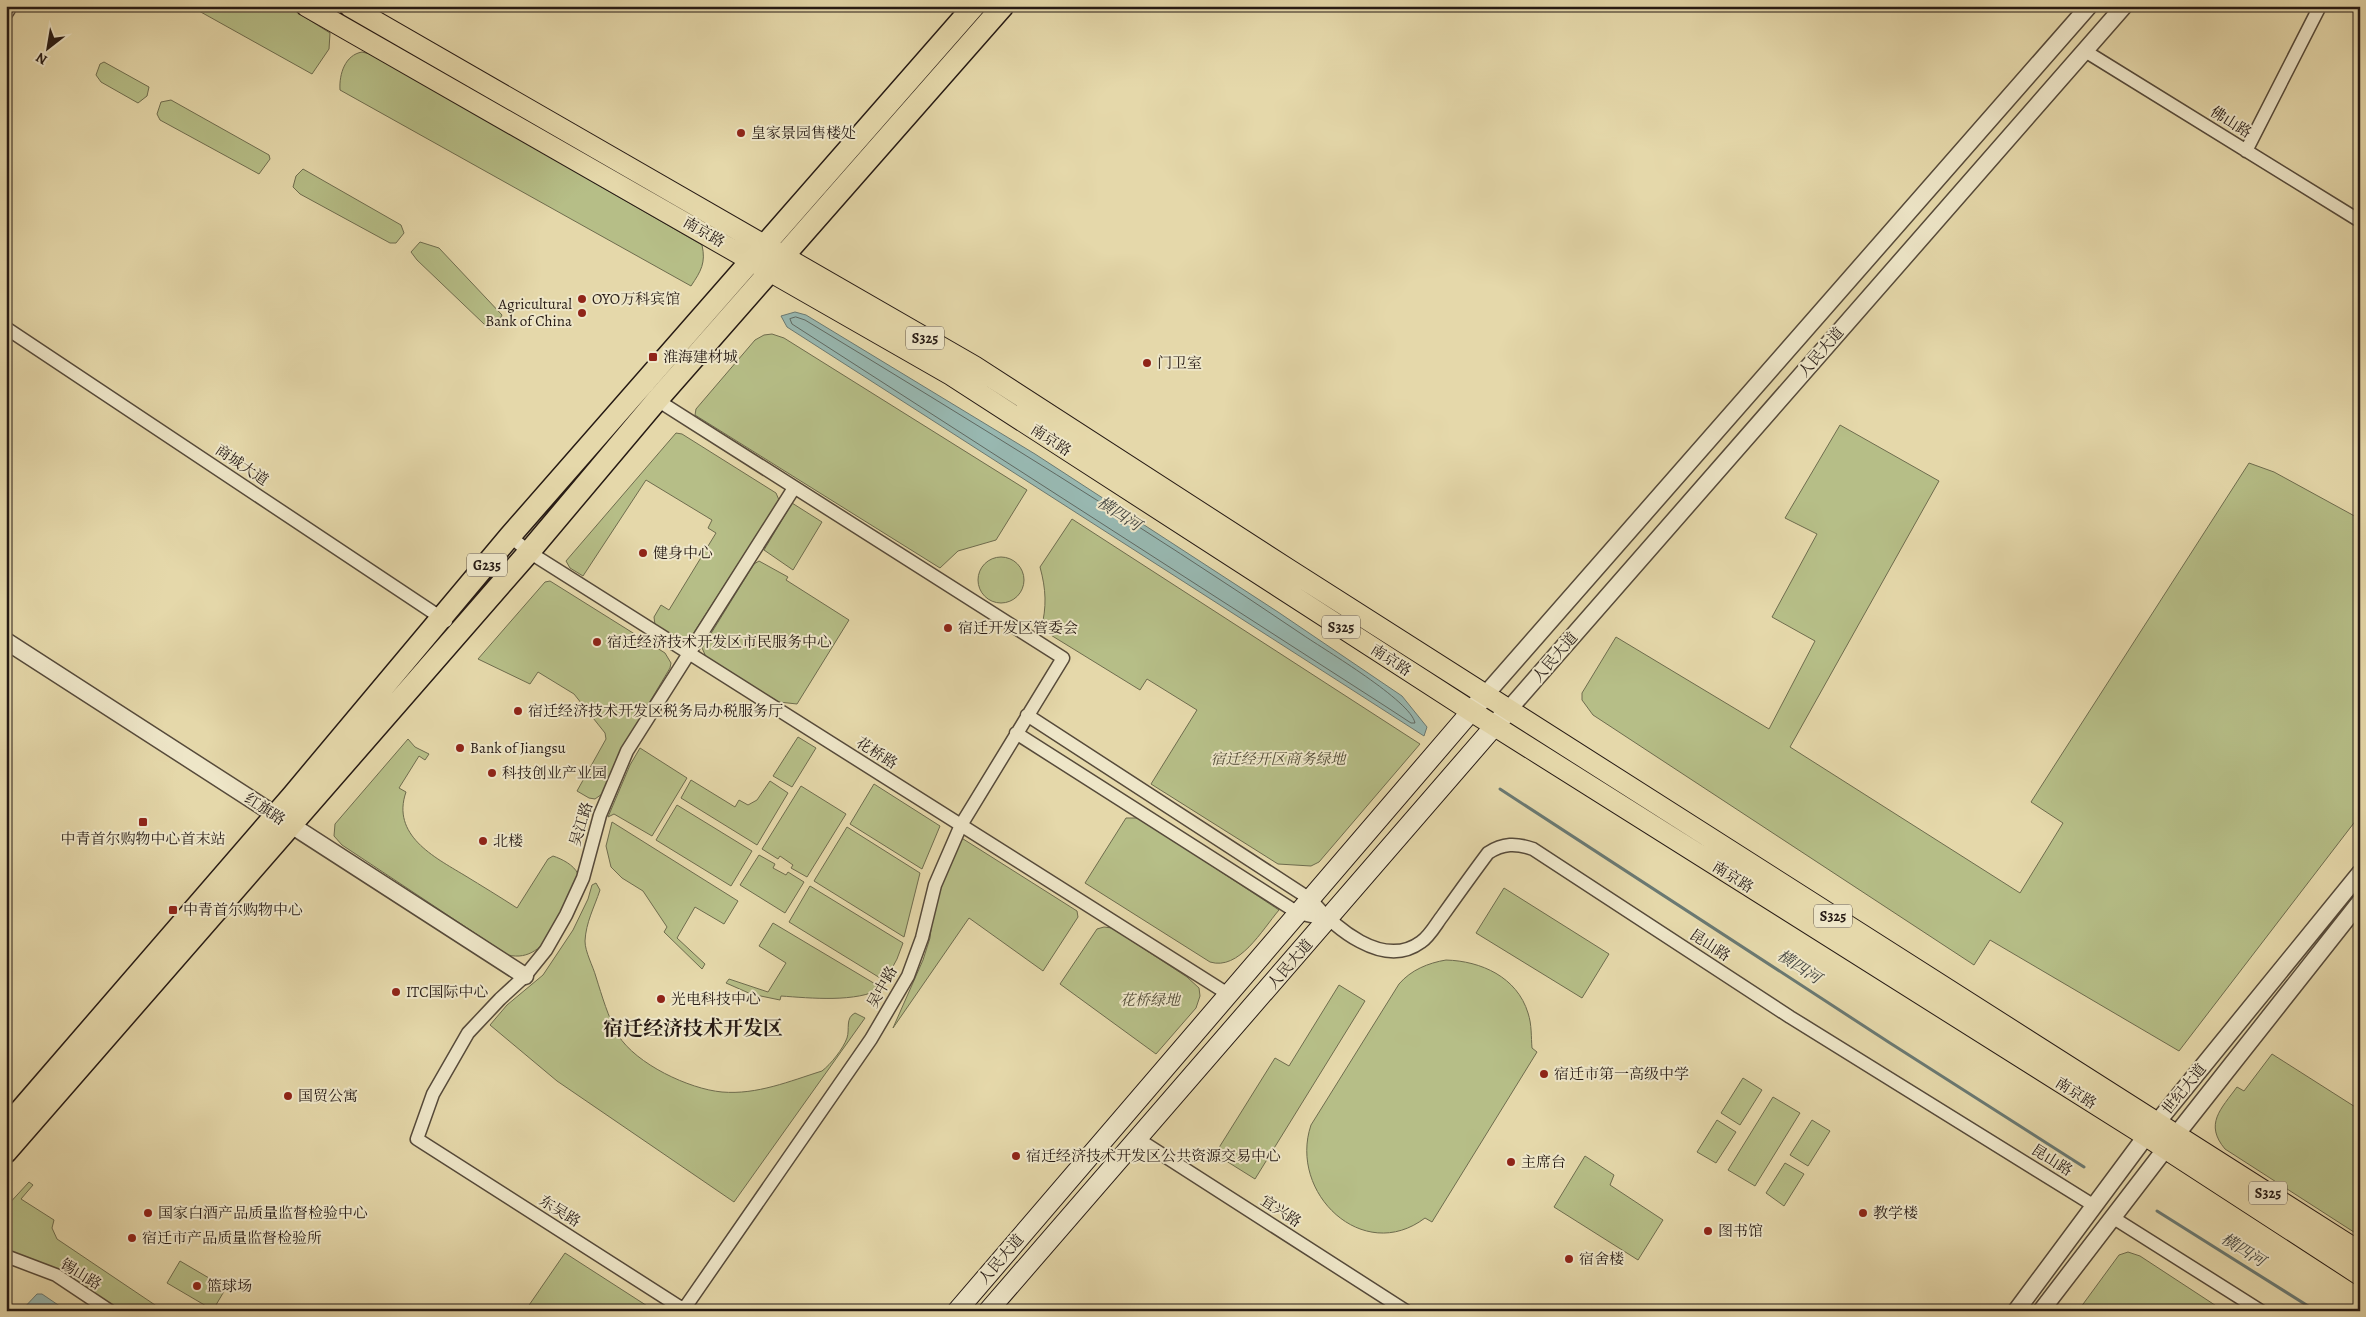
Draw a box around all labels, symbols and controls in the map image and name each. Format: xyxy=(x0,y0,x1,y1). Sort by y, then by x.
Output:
north arrow xyxy=(22,22,72,72)
text: N xyxy=(32,48,51,69)
street label: 佛山路 xyxy=(2207,102,2255,142)
place label: 皇家景园售楼处 xyxy=(751,123,856,143)
marker: 皇家景园售楼处 xyxy=(735,127,747,139)
street label: 南京路 xyxy=(680,212,728,252)
place label: OYO万科宾馆 xyxy=(592,289,680,309)
marker: OYO万科宾馆 xyxy=(576,293,588,305)
place label: Agricultural Bank of China xyxy=(485,294,572,331)
marker: Agricultural Bank of China xyxy=(576,307,588,319)
street label: 人民大道 xyxy=(1794,323,1848,381)
road number: S325 xyxy=(906,326,944,349)
place label: 淮海建材城 xyxy=(663,347,738,367)
marker: 淮海建材城 xyxy=(647,351,659,363)
place label: 门卫室 xyxy=(1157,353,1202,373)
marker: 门卫室 xyxy=(1141,357,1153,369)
street label: 南京路 xyxy=(1027,419,1075,461)
street label: 商城大道 xyxy=(212,440,272,490)
water label: 横四河 xyxy=(1093,492,1148,538)
place label: 健身中心 xyxy=(653,543,713,563)
marker: 健身中心 xyxy=(637,547,649,559)
road number: G235 xyxy=(467,554,507,576)
road number: S325 xyxy=(1322,616,1360,638)
place label: 宿迁开发区管委会 xyxy=(958,618,1078,638)
marker: 宿迁开发区管委会 xyxy=(942,622,954,634)
street label: 人民大道 xyxy=(1528,628,1582,686)
place label: 宿迁经济技术开发区市民服务中心 xyxy=(607,632,832,652)
marker: 宿迁经济技术开发区市民服务中心 xyxy=(591,636,603,648)
street label: 南京路 xyxy=(1367,639,1415,681)
place label: 宿迁经济技术开发区税务局办税服务厅 xyxy=(528,701,783,721)
marker: 宿迁经济技术开发区税务局办税服务厅 xyxy=(512,705,524,717)
street label: 花桥路 xyxy=(853,733,901,773)
place label: Bank of Jiangsu xyxy=(470,738,567,758)
marker: Bank of Jiangsu xyxy=(454,742,466,754)
park label: 宿迁经开区商务绿地 xyxy=(1210,749,1347,769)
place label: 科技创业产业园 xyxy=(502,763,607,783)
marker: 科技创业产业园 xyxy=(486,767,498,779)
street label: 红旗路 xyxy=(241,788,289,830)
street label: 吴江路 xyxy=(565,800,597,848)
marker: 中青首尔购物中心首末站 xyxy=(137,816,149,828)
place label: 中青首尔购物中心首末站 xyxy=(60,829,226,849)
place label: 北楼 xyxy=(493,831,523,851)
marker: 北楼 xyxy=(477,835,489,847)
street label: 南京路 xyxy=(1709,857,1757,897)
place label: 中青首尔购物中心 xyxy=(183,900,303,920)
marker: 中青首尔购物中心 xyxy=(167,904,179,916)
road number: S325 xyxy=(1814,904,1852,928)
street label: 昆山路 xyxy=(1686,924,1734,966)
street label: 人民大道 xyxy=(1263,935,1317,993)
water label: 横四河 xyxy=(1773,945,1828,991)
street label: 吴中路 xyxy=(862,962,902,1012)
place label: ITC国际中心 xyxy=(406,982,489,1002)
marker: ITC国际中心 xyxy=(390,986,402,998)
place label: 光电科技中心 xyxy=(671,989,761,1009)
park label: 花桥绿地 xyxy=(1120,990,1182,1010)
marker: 光电科技中心 xyxy=(655,993,667,1005)
district label: 宿迁经济技术开发区 xyxy=(603,1015,783,1042)
street label: 世纪大道 xyxy=(2157,1059,2211,1119)
place label: 宿迁市第一高级中学 xyxy=(1554,1064,1689,1084)
marker: 宿迁市第一高级中学 xyxy=(1538,1068,1550,1080)
street label: 南京路 xyxy=(2052,1073,2100,1113)
place label: 国贸公寓 xyxy=(298,1086,358,1106)
marker: 国贸公寓 xyxy=(282,1090,294,1102)
street label: 昆山路 xyxy=(2028,1140,2076,1180)
place label: 宿迁经济技术开发区公共资源交易中心 xyxy=(1026,1146,1281,1166)
marker: 宿迁经济技术开发区公共资源交易中心 xyxy=(1010,1150,1022,1162)
place label: 主席台 xyxy=(1521,1152,1566,1172)
marker: 主席台 xyxy=(1505,1156,1517,1168)
road number: S325 xyxy=(2249,1182,2287,1204)
street label: 宜兴路 xyxy=(1257,1190,1305,1232)
street label: 东吴路 xyxy=(536,1191,584,1231)
place label: 国家白酒产品质量监督检验中心 xyxy=(158,1203,368,1223)
place label: 教学楼 xyxy=(1873,1203,1918,1223)
marker: 国家白酒产品质量监督检验中心 xyxy=(142,1207,154,1219)
marker: 教学楼 xyxy=(1857,1207,1869,1219)
place label: 图书馆 xyxy=(1718,1221,1763,1241)
marker: 图书馆 xyxy=(1702,1225,1714,1237)
place label: 宿迁市产品质量监督检验所 xyxy=(142,1228,322,1248)
water label: 横四河 xyxy=(2217,1228,2272,1274)
street label: 人民大道 xyxy=(974,1230,1028,1288)
marker: 宿迁市产品质量监督检验所 xyxy=(126,1232,138,1244)
place label: 宿舍楼 xyxy=(1579,1249,1624,1269)
marker: 宿舍楼 xyxy=(1563,1253,1575,1265)
street label: 锡山路 xyxy=(57,1254,105,1294)
place label: 篮球场 xyxy=(207,1276,252,1296)
marker: 篮球场 xyxy=(191,1280,203,1292)

